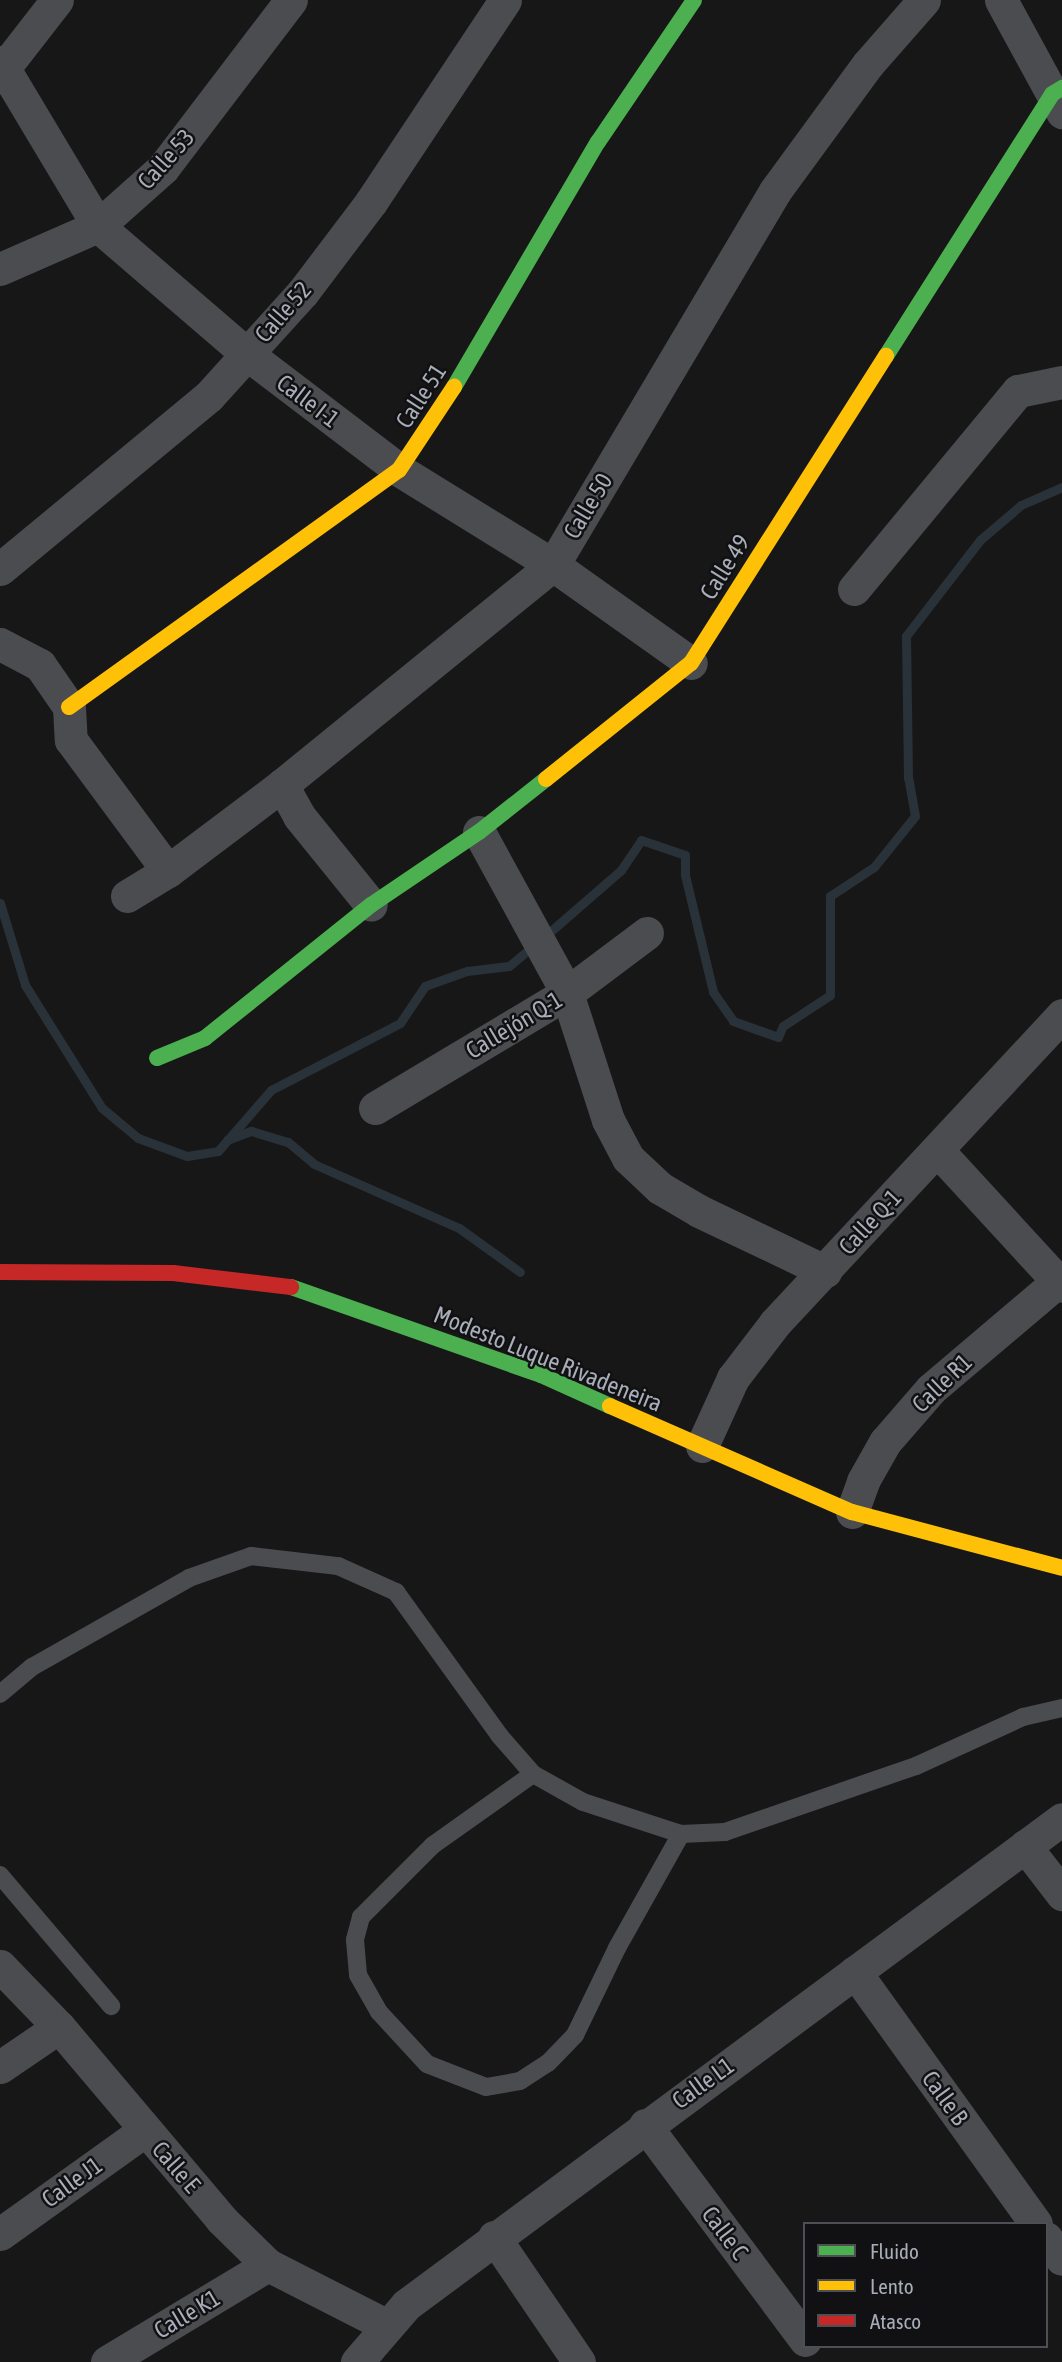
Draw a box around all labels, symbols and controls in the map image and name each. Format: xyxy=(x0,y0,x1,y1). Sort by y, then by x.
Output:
street label: Calle 53 xyxy=(131,123,201,195)
street label: Calle 52 xyxy=(249,276,317,348)
street label: Calle 51 xyxy=(390,358,452,434)
street label: Calle I-1 xyxy=(271,368,345,434)
street label: Calle 50 xyxy=(557,468,619,544)
street label: Calle 49 xyxy=(694,529,756,605)
street label: Callejón Q-1 xyxy=(461,985,567,1065)
street label: Calle Q-1 xyxy=(833,1183,907,1261)
street label: Modesto Luque Rivadeneira xyxy=(430,1300,666,1418)
street label: Calle R1 xyxy=(906,1348,978,1418)
street label: Calle L1 xyxy=(667,2051,739,2115)
street label: Calle B xyxy=(916,2065,974,2131)
street label: Calle E xyxy=(146,2135,206,2199)
street label: Calle J1 xyxy=(36,2150,108,2214)
street label: Calle C xyxy=(696,2201,754,2265)
legend xyxy=(803,2222,1048,2348)
text: Fluido xyxy=(870,2239,919,2263)
text: Lento xyxy=(870,2274,914,2298)
street label: Calle K1 xyxy=(149,2283,225,2345)
text: Atasco xyxy=(870,2309,921,2333)

